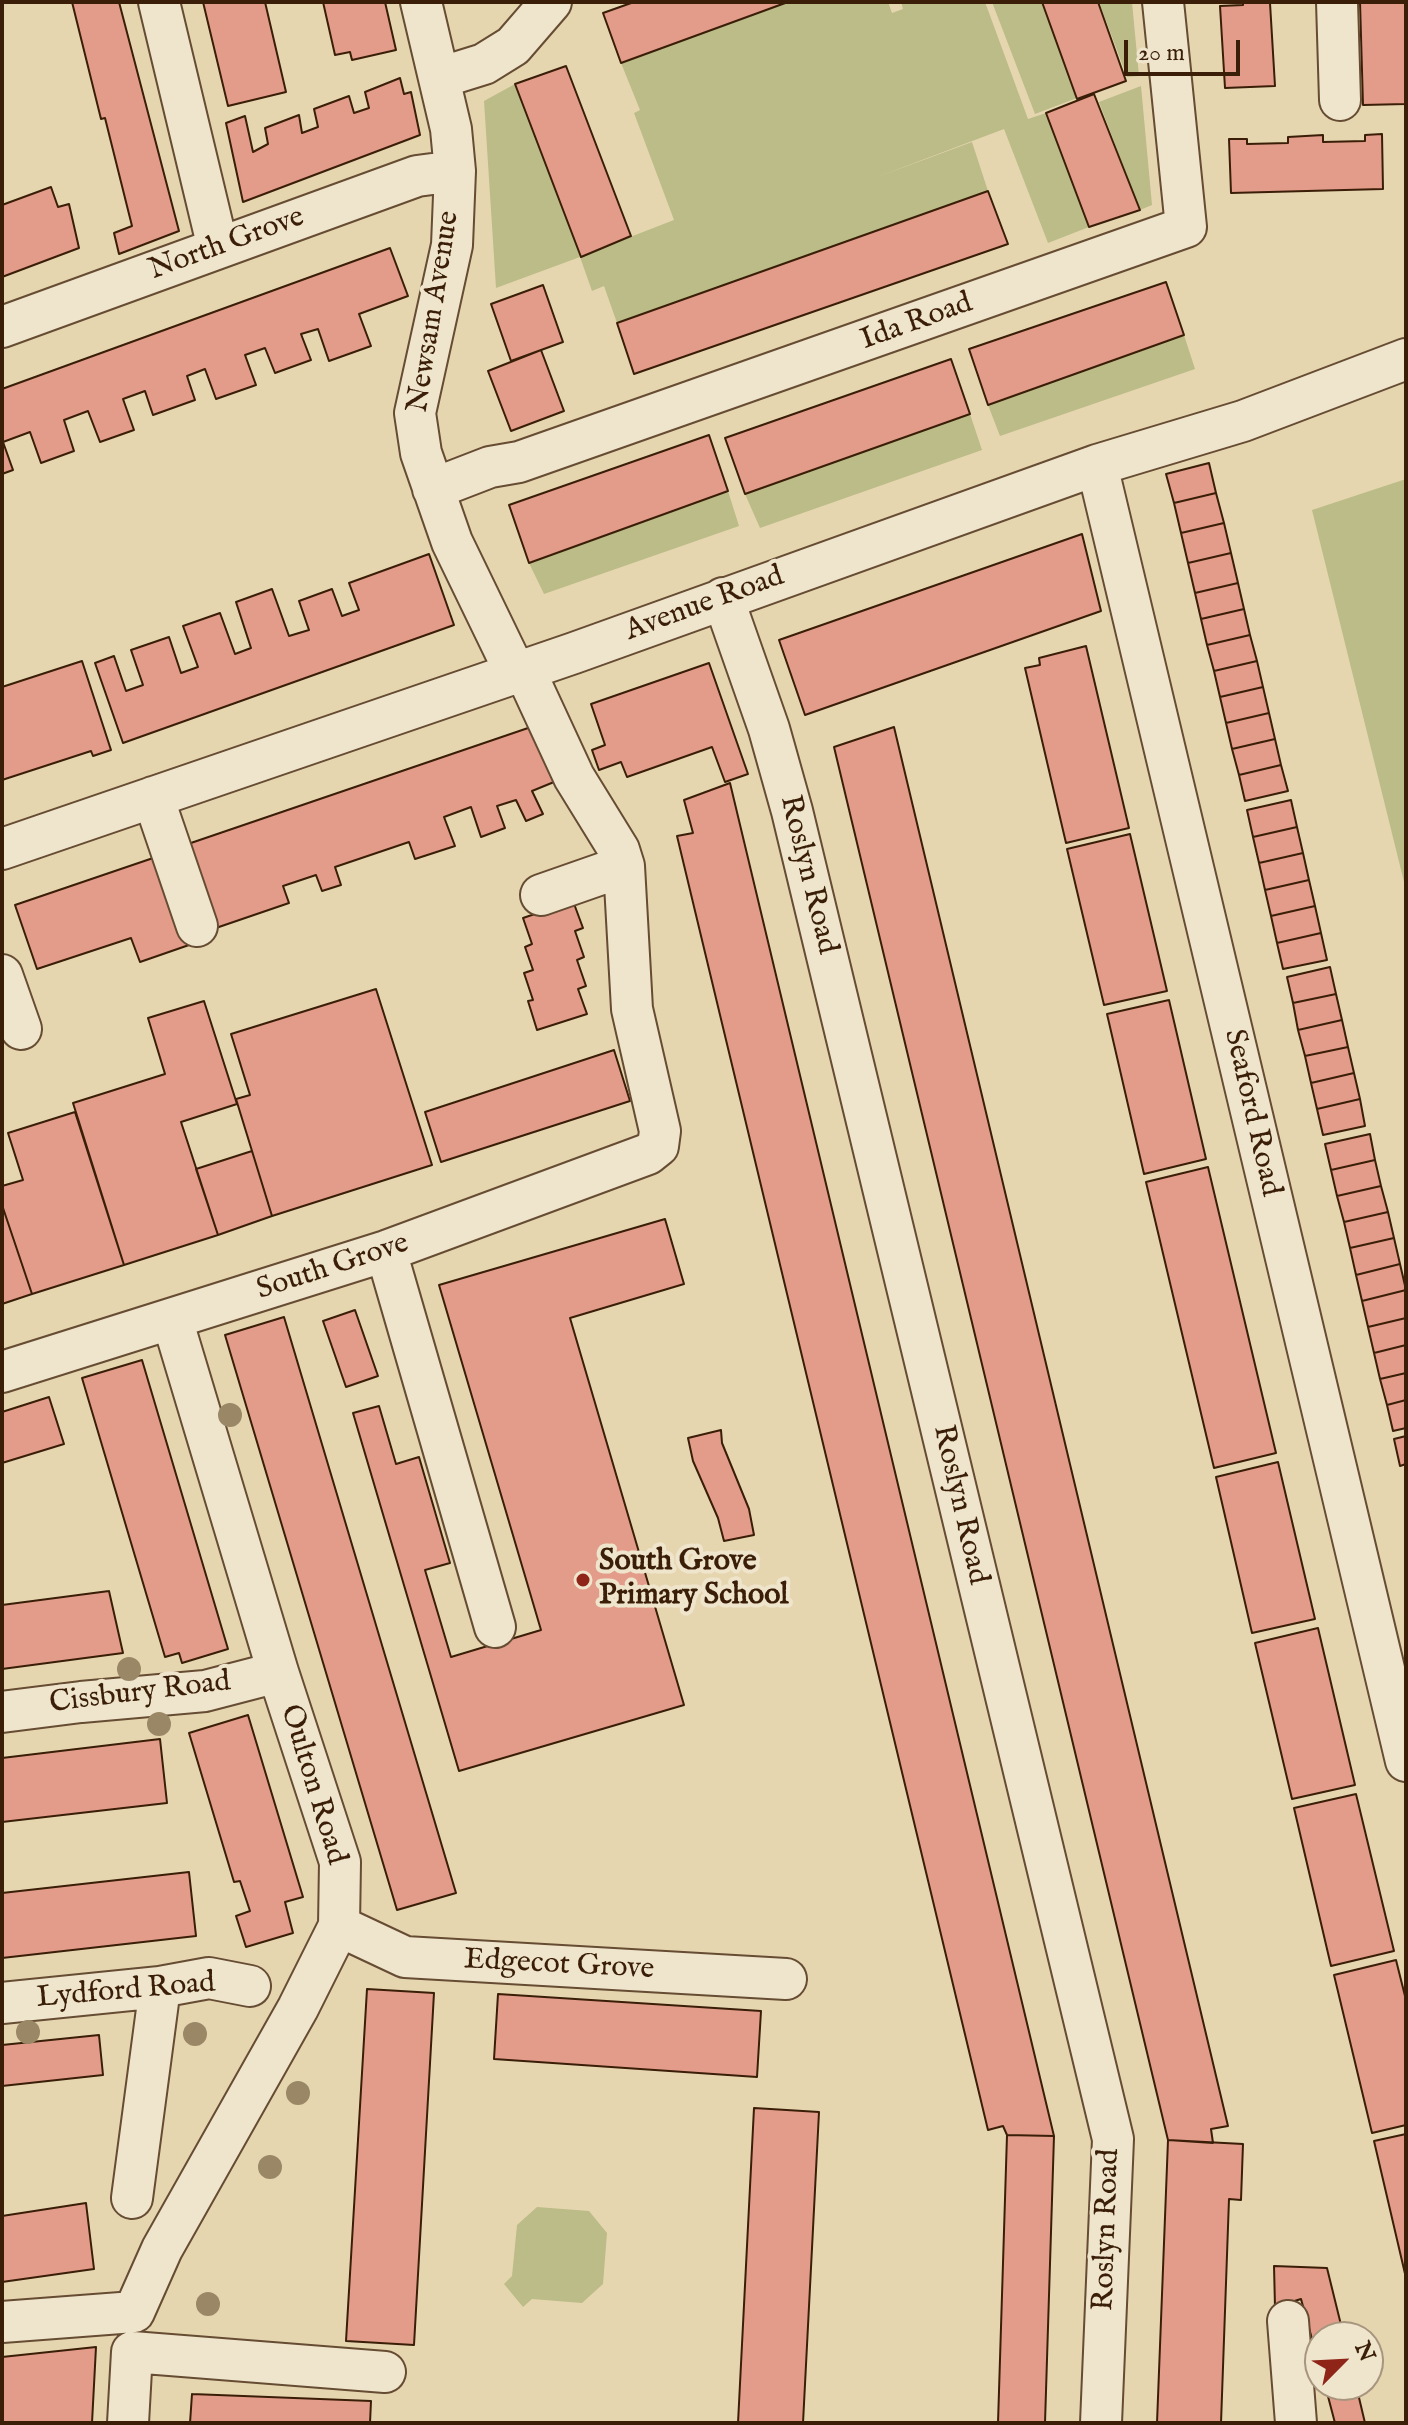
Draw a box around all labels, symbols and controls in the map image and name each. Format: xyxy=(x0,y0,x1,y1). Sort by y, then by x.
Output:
scale bar xyxy=(1128,24,1244,74)
text: 20 m xyxy=(1138,38,1185,69)
street label: North Grove xyxy=(144,200,310,290)
street label: Newsam Avenue xyxy=(401,209,469,415)
street label: Ida Road xyxy=(856,286,978,360)
street label: Avenue Road xyxy=(621,560,789,650)
street label: Roslyn Road xyxy=(770,792,844,958)
street label: Seaford Road xyxy=(1214,1026,1288,1200)
street label: South Grove xyxy=(253,1227,413,1309)
street label: Roslyn Road xyxy=(923,1422,995,1588)
place label: South Grove Primary School xyxy=(599,1545,788,1616)
marker: South Grove Primary School xyxy=(574,1571,592,1589)
street label: Cissbury Road xyxy=(47,1665,233,1723)
street label: Oulton Road xyxy=(271,1701,353,1869)
street label: Edgecot Grove xyxy=(463,1943,655,1989)
street label: Lydford Road xyxy=(35,1966,217,2018)
street label: Roslyn Road xyxy=(1087,2148,1129,2312)
north arrow xyxy=(1304,2321,1384,2401)
text: N xyxy=(1347,2338,1381,2366)

